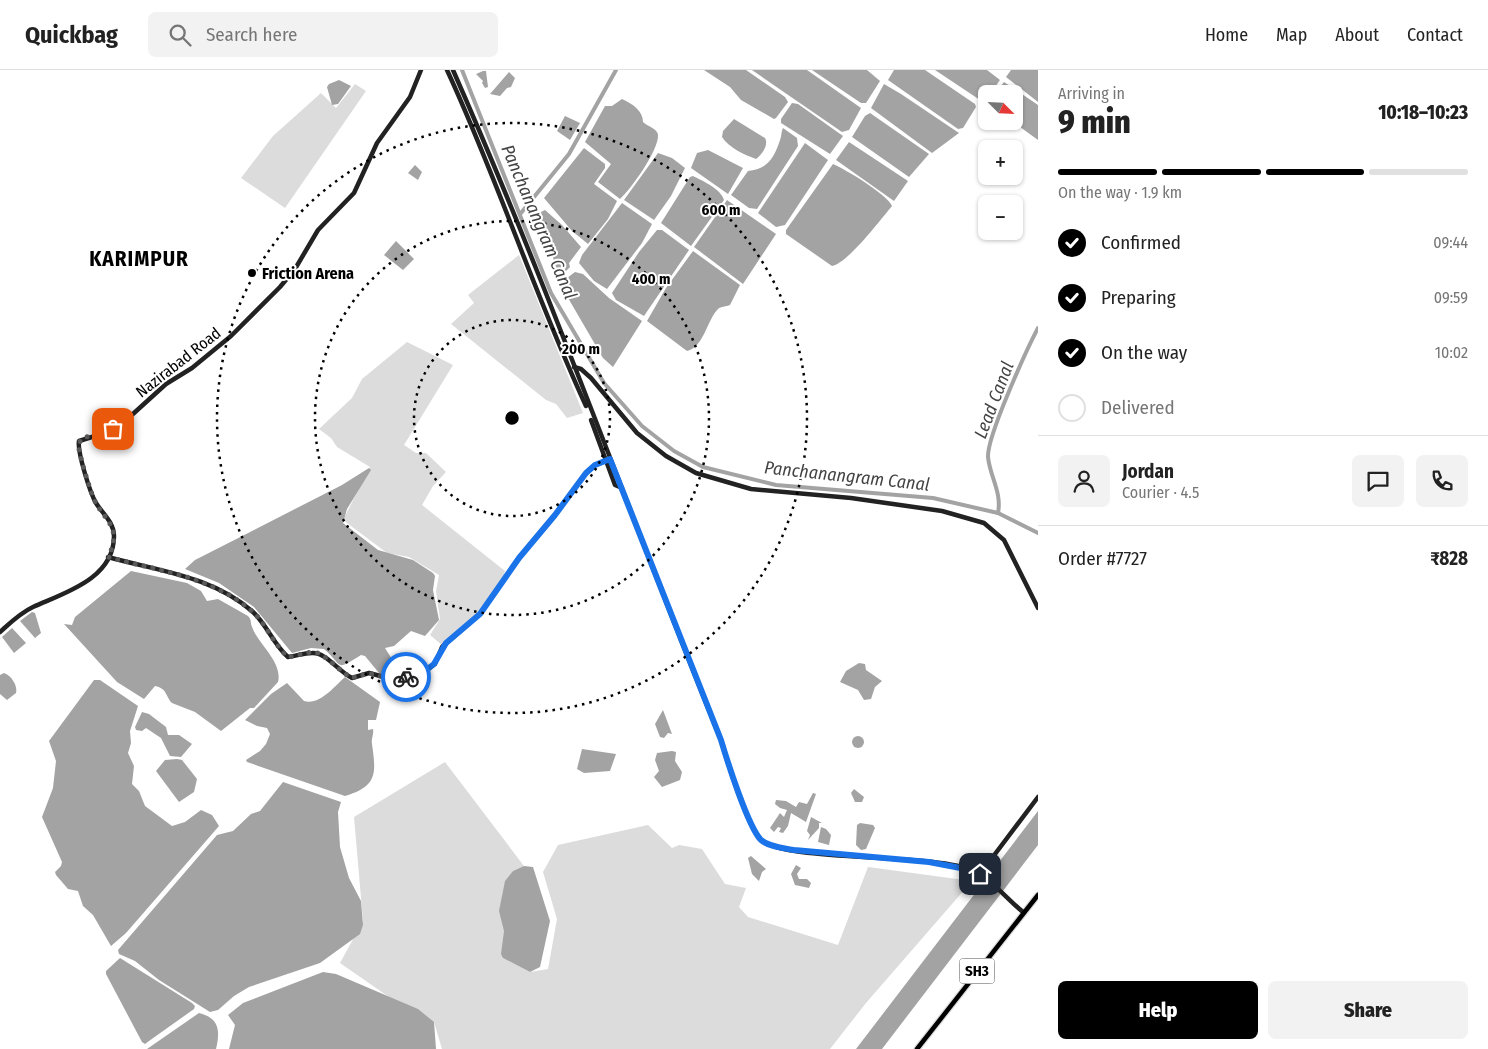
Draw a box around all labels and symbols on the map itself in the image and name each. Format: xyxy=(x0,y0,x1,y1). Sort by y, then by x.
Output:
north arrow xyxy=(978,85,1022,130)
water label: Panchanangram Canal xyxy=(496,141,582,303)
text: 600 m xyxy=(702,201,740,219)
district label: KARIMPUR xyxy=(89,246,189,272)
place label: Friction Arena xyxy=(262,264,354,283)
marker: Friction Arena xyxy=(246,267,258,279)
text: 400 m xyxy=(632,270,670,288)
street label: Nazirabad Road xyxy=(132,323,225,401)
text: 200 m xyxy=(561,340,600,358)
water label: Lead Canal xyxy=(969,358,1019,442)
pin xyxy=(92,408,134,450)
centre of rings xyxy=(503,409,521,427)
water label: Panchanangram Canal xyxy=(763,456,931,496)
courier xyxy=(381,652,431,702)
pin xyxy=(959,853,1001,895)
road number: SH3 xyxy=(960,958,994,984)

